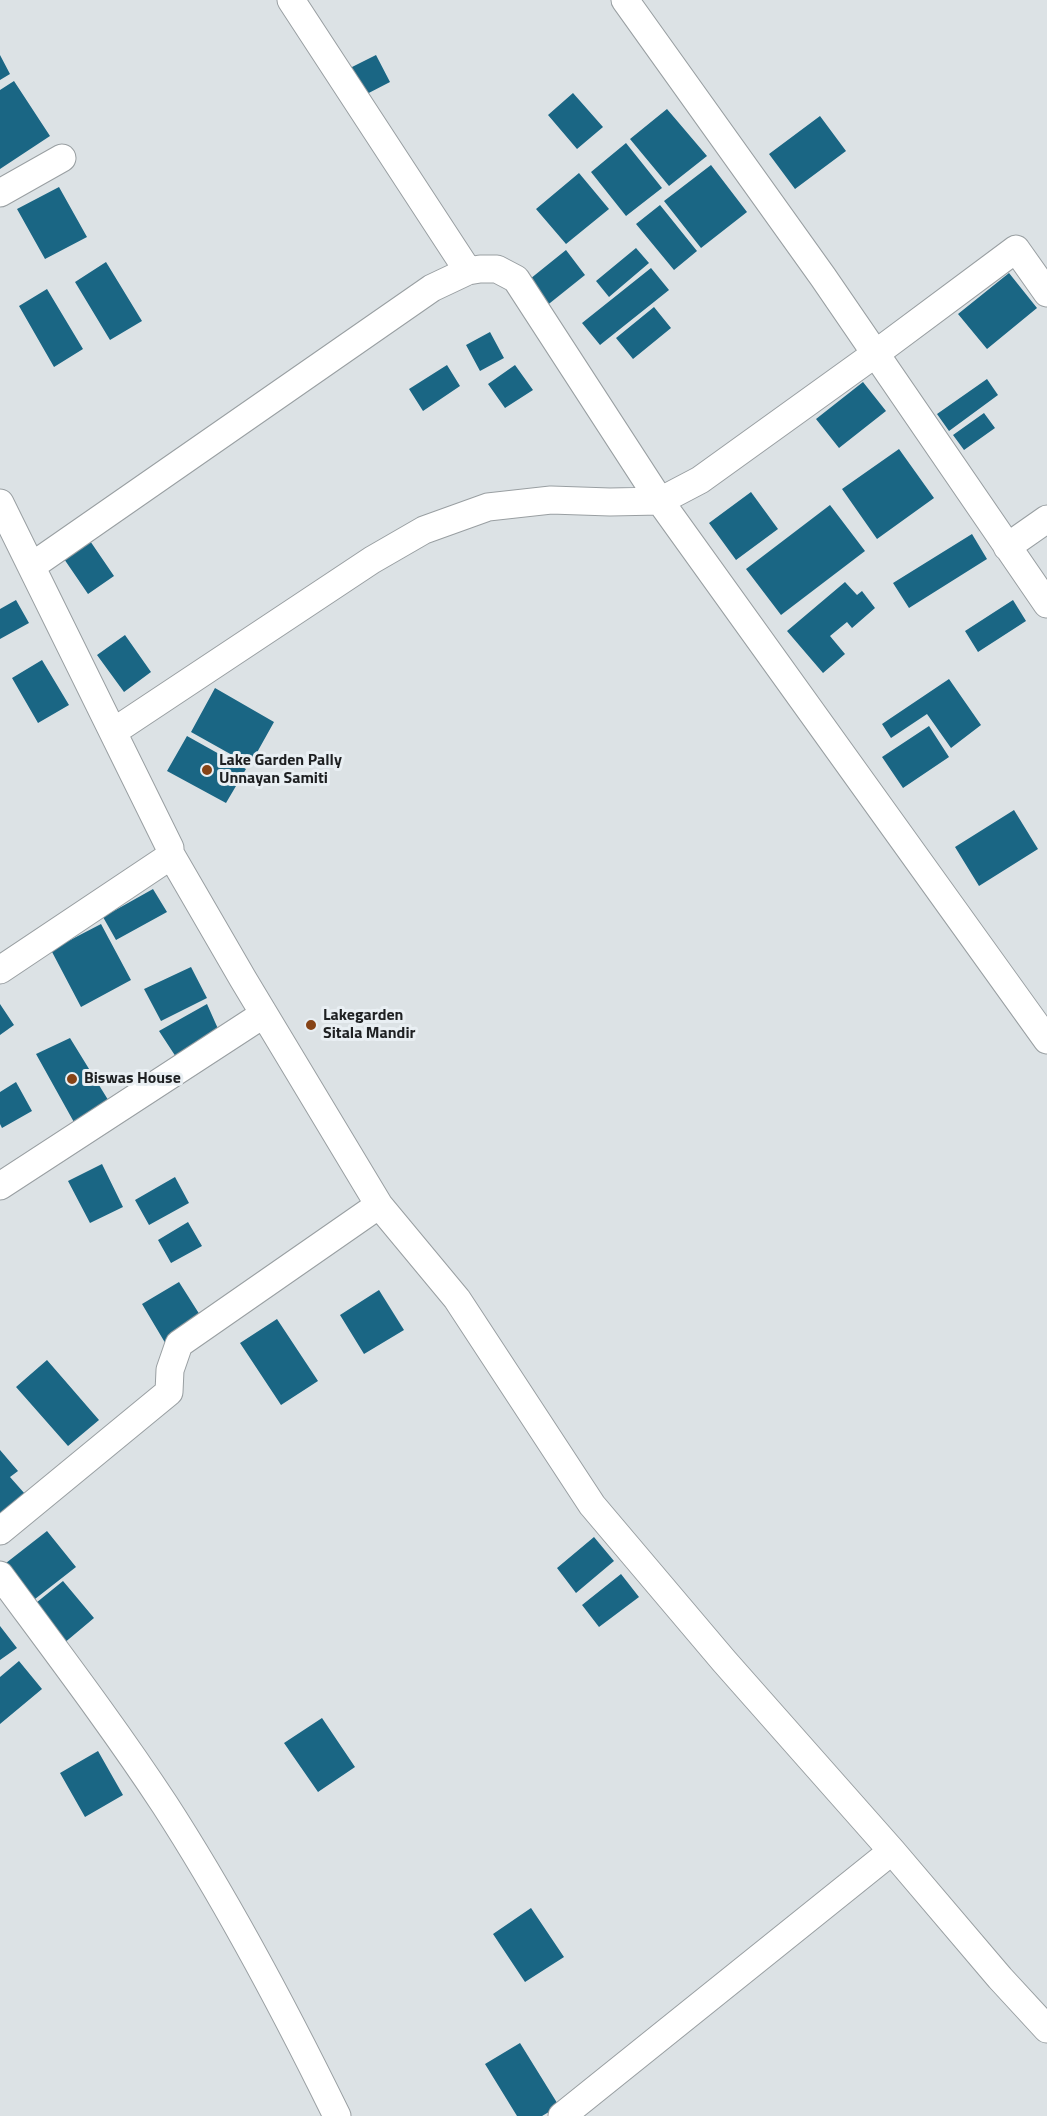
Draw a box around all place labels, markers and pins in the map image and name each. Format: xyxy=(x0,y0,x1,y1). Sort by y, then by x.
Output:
place label: Lake Garden Pally Unnayan Samiti xyxy=(219,751,342,789)
marker: Lake Garden Pally Unnayan Samiti xyxy=(200,763,214,777)
place label: Lakegarden Sitala Mandir xyxy=(323,1006,415,1044)
marker: Lakegarden Sitala Mandir xyxy=(304,1018,318,1032)
place label: Biswas House xyxy=(84,1069,181,1089)
marker: Biswas House xyxy=(65,1072,79,1086)

